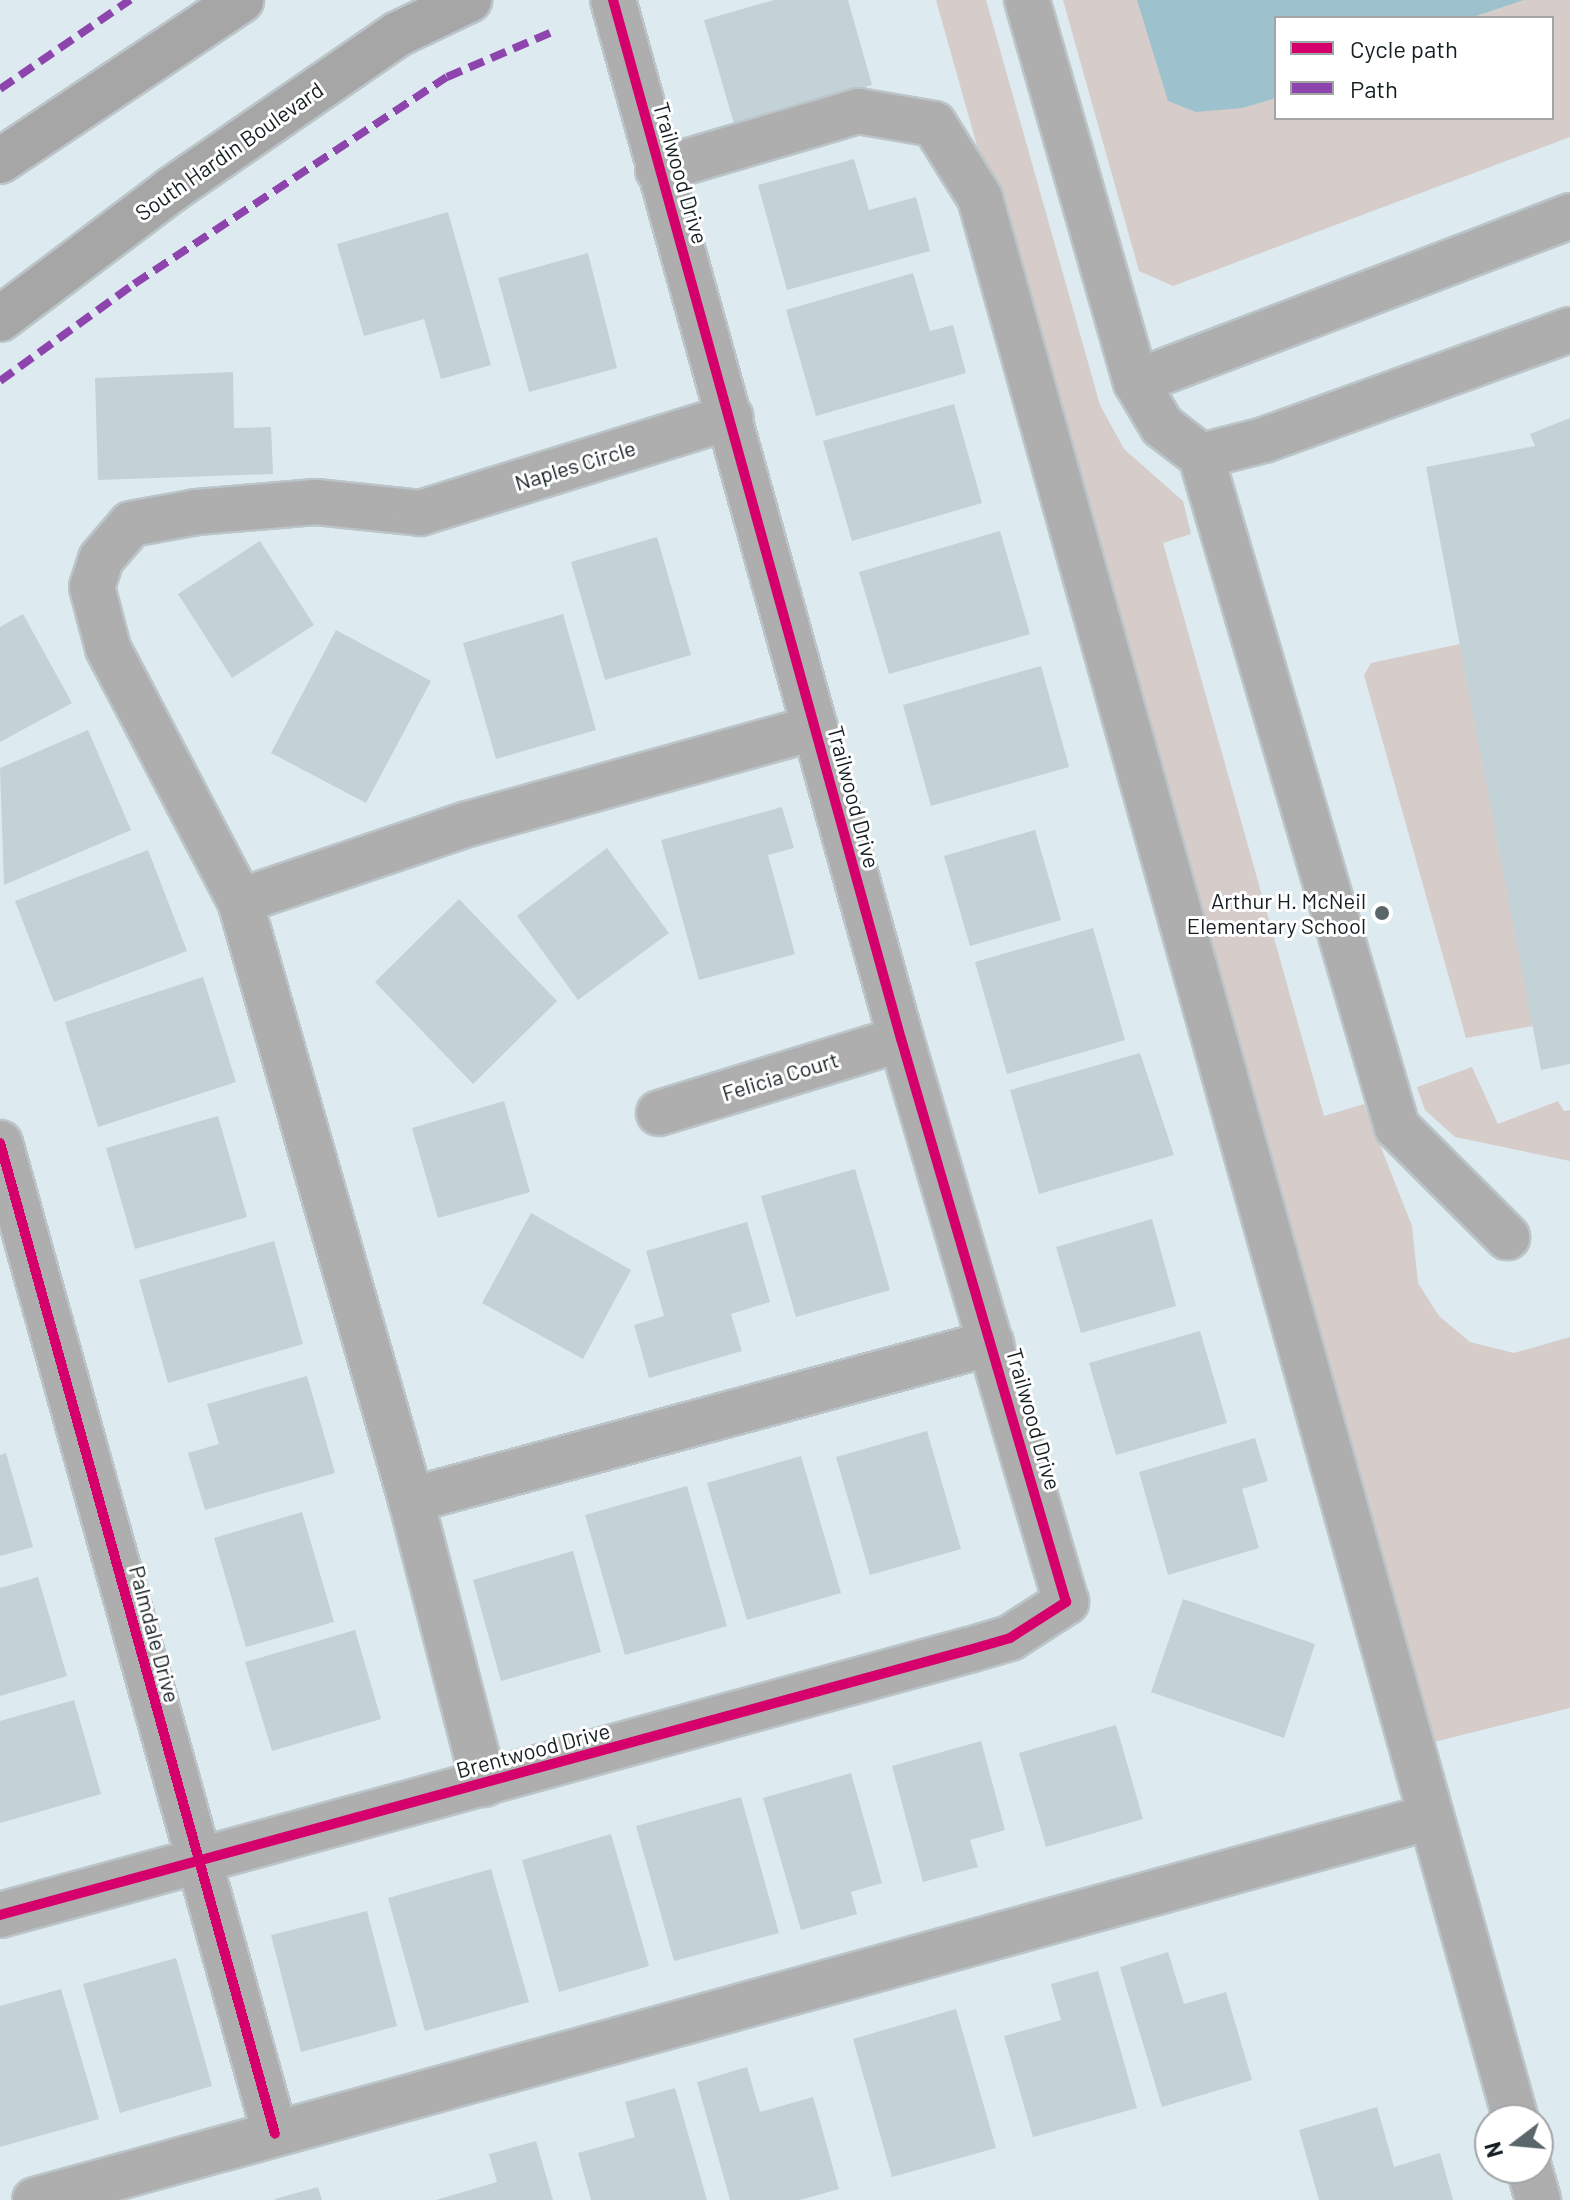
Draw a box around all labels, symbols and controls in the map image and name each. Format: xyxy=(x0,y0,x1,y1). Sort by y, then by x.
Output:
legend xyxy=(1274,16,1554,120)
text: Cycle path xyxy=(1350,34,1458,63)
text: Path xyxy=(1350,74,1398,103)
street label: South Hardin Boulevard xyxy=(130,76,328,226)
street label: Trailwood Drive xyxy=(648,99,714,247)
street label: Naples Circle xyxy=(511,434,639,496)
street label: Trailwood Drive xyxy=(822,723,886,871)
place label: Arthur H. McNeil Elementary School xyxy=(1187,887,1366,938)
marker: Arthur H. McNeil Elementary School xyxy=(1373,904,1391,922)
street label: Felicia Court xyxy=(719,1046,841,1106)
street label: Trailwood Drive xyxy=(1001,1345,1067,1493)
street label: Palmdale Drive xyxy=(124,1563,186,1705)
street label: Brentwood Drive xyxy=(453,1717,613,1783)
north arrow xyxy=(1474,2104,1554,2184)
text: N xyxy=(1478,2139,1507,2161)

